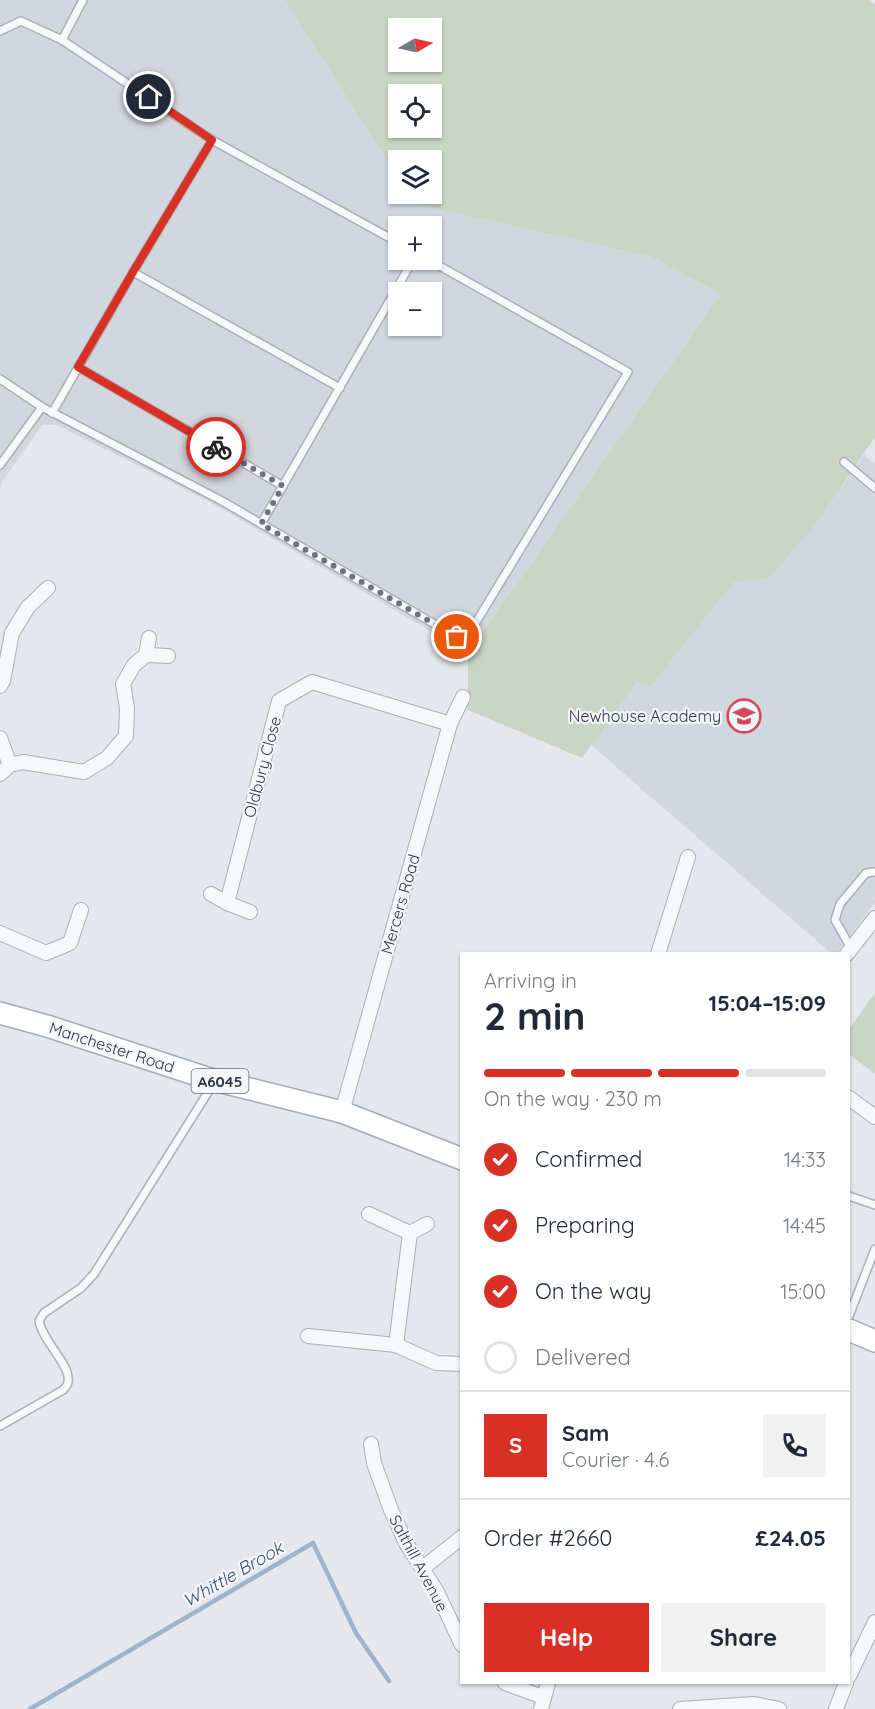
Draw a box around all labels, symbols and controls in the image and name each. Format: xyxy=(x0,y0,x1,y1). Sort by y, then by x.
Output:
north arrow xyxy=(388,18,442,72)
map controls xyxy=(388,18,442,336)
pin xyxy=(123,71,174,122)
icon: home xyxy=(132,80,165,113)
button: locate xyxy=(388,84,442,138)
button: layers xyxy=(388,150,442,204)
button: + xyxy=(388,216,442,270)
button: − xyxy=(388,282,442,336)
courier xyxy=(186,417,246,477)
icon: bike xyxy=(200,431,233,464)
pin xyxy=(431,611,482,662)
icon: bag xyxy=(440,620,473,653)
school or university icon: Newhouse Academy xyxy=(726,698,762,734)
place label: Newhouse Academy xyxy=(569,706,721,726)
street label: Oldbury Close xyxy=(239,714,285,820)
street label: Mercers Road xyxy=(376,852,424,956)
text: Arriving in xyxy=(484,968,577,993)
text: 15:04–15:09 xyxy=(709,989,826,1017)
text: 2 min xyxy=(484,991,586,1040)
street label: Manchester Road xyxy=(47,1017,177,1077)
road number: A6045 xyxy=(192,1069,248,1093)
text: On the way · 230 m xyxy=(484,1086,662,1111)
icon: check xyxy=(484,1143,517,1176)
text: Confirmed xyxy=(535,1145,642,1173)
text: 14:33 xyxy=(784,1147,826,1172)
icon: check xyxy=(484,1209,517,1242)
text: Preparing xyxy=(535,1211,635,1239)
text: 14:45 xyxy=(783,1213,826,1238)
icon: check xyxy=(484,1275,517,1308)
text: On the way xyxy=(535,1277,651,1305)
text: 15:00 xyxy=(780,1279,826,1304)
text: Delivered xyxy=(535,1343,631,1371)
button: phone xyxy=(763,1414,826,1477)
text: Sam xyxy=(562,1419,609,1447)
text: S xyxy=(509,1431,522,1459)
text: Courier · 4.6 xyxy=(562,1447,669,1472)
street label: Salthill Avenue xyxy=(385,1511,453,1615)
text: Order #2660 xyxy=(484,1524,612,1552)
text: £24.05 xyxy=(755,1524,826,1552)
water label: Whittle Brook xyxy=(179,1535,289,1612)
button: Help xyxy=(484,1603,649,1672)
button: Share xyxy=(661,1603,826,1672)

